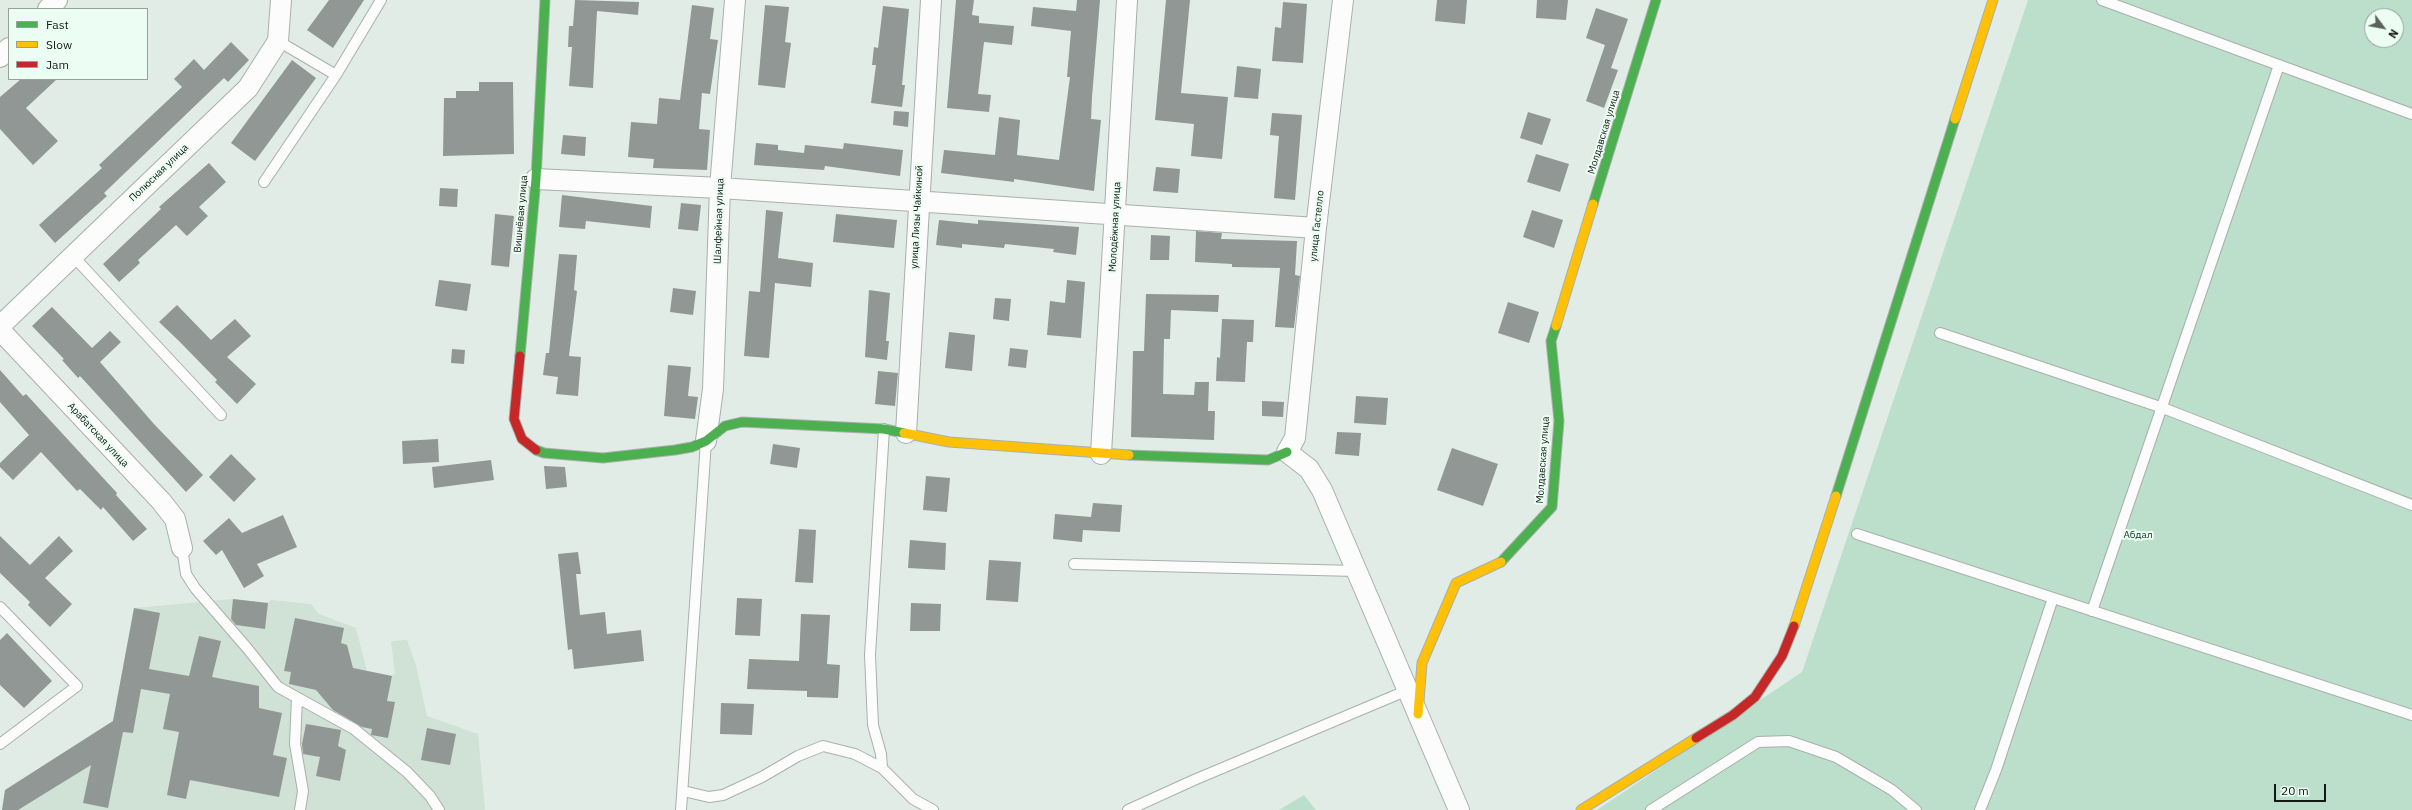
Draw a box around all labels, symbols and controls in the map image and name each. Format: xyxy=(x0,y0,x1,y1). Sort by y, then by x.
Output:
legend xyxy=(8,8,148,80)
north arrow xyxy=(2364,8,2404,48)
text: Fast xyxy=(46,17,69,32)
text: N xyxy=(2385,27,2401,41)
text: Slow xyxy=(46,37,72,52)
text: Jam xyxy=(46,57,69,72)
street label: Молдавская улица xyxy=(1585,88,1623,176)
street label: Полюсная улица xyxy=(127,142,191,204)
street label: улица Лизы Чайкиной xyxy=(908,165,926,269)
street label: Вишнёвая улица xyxy=(512,175,530,253)
street label: Шалфейная улица xyxy=(712,178,726,264)
street label: Молодёжная улица xyxy=(1107,181,1123,273)
street label: улица Гастелло xyxy=(1307,190,1327,262)
street label: Арабатская улица xyxy=(65,400,131,470)
street label: Молдавская улица xyxy=(1534,416,1552,504)
park label: Абдал xyxy=(2123,529,2153,541)
scale bar xyxy=(2276,776,2328,802)
text: 20 m xyxy=(2281,783,2309,798)

